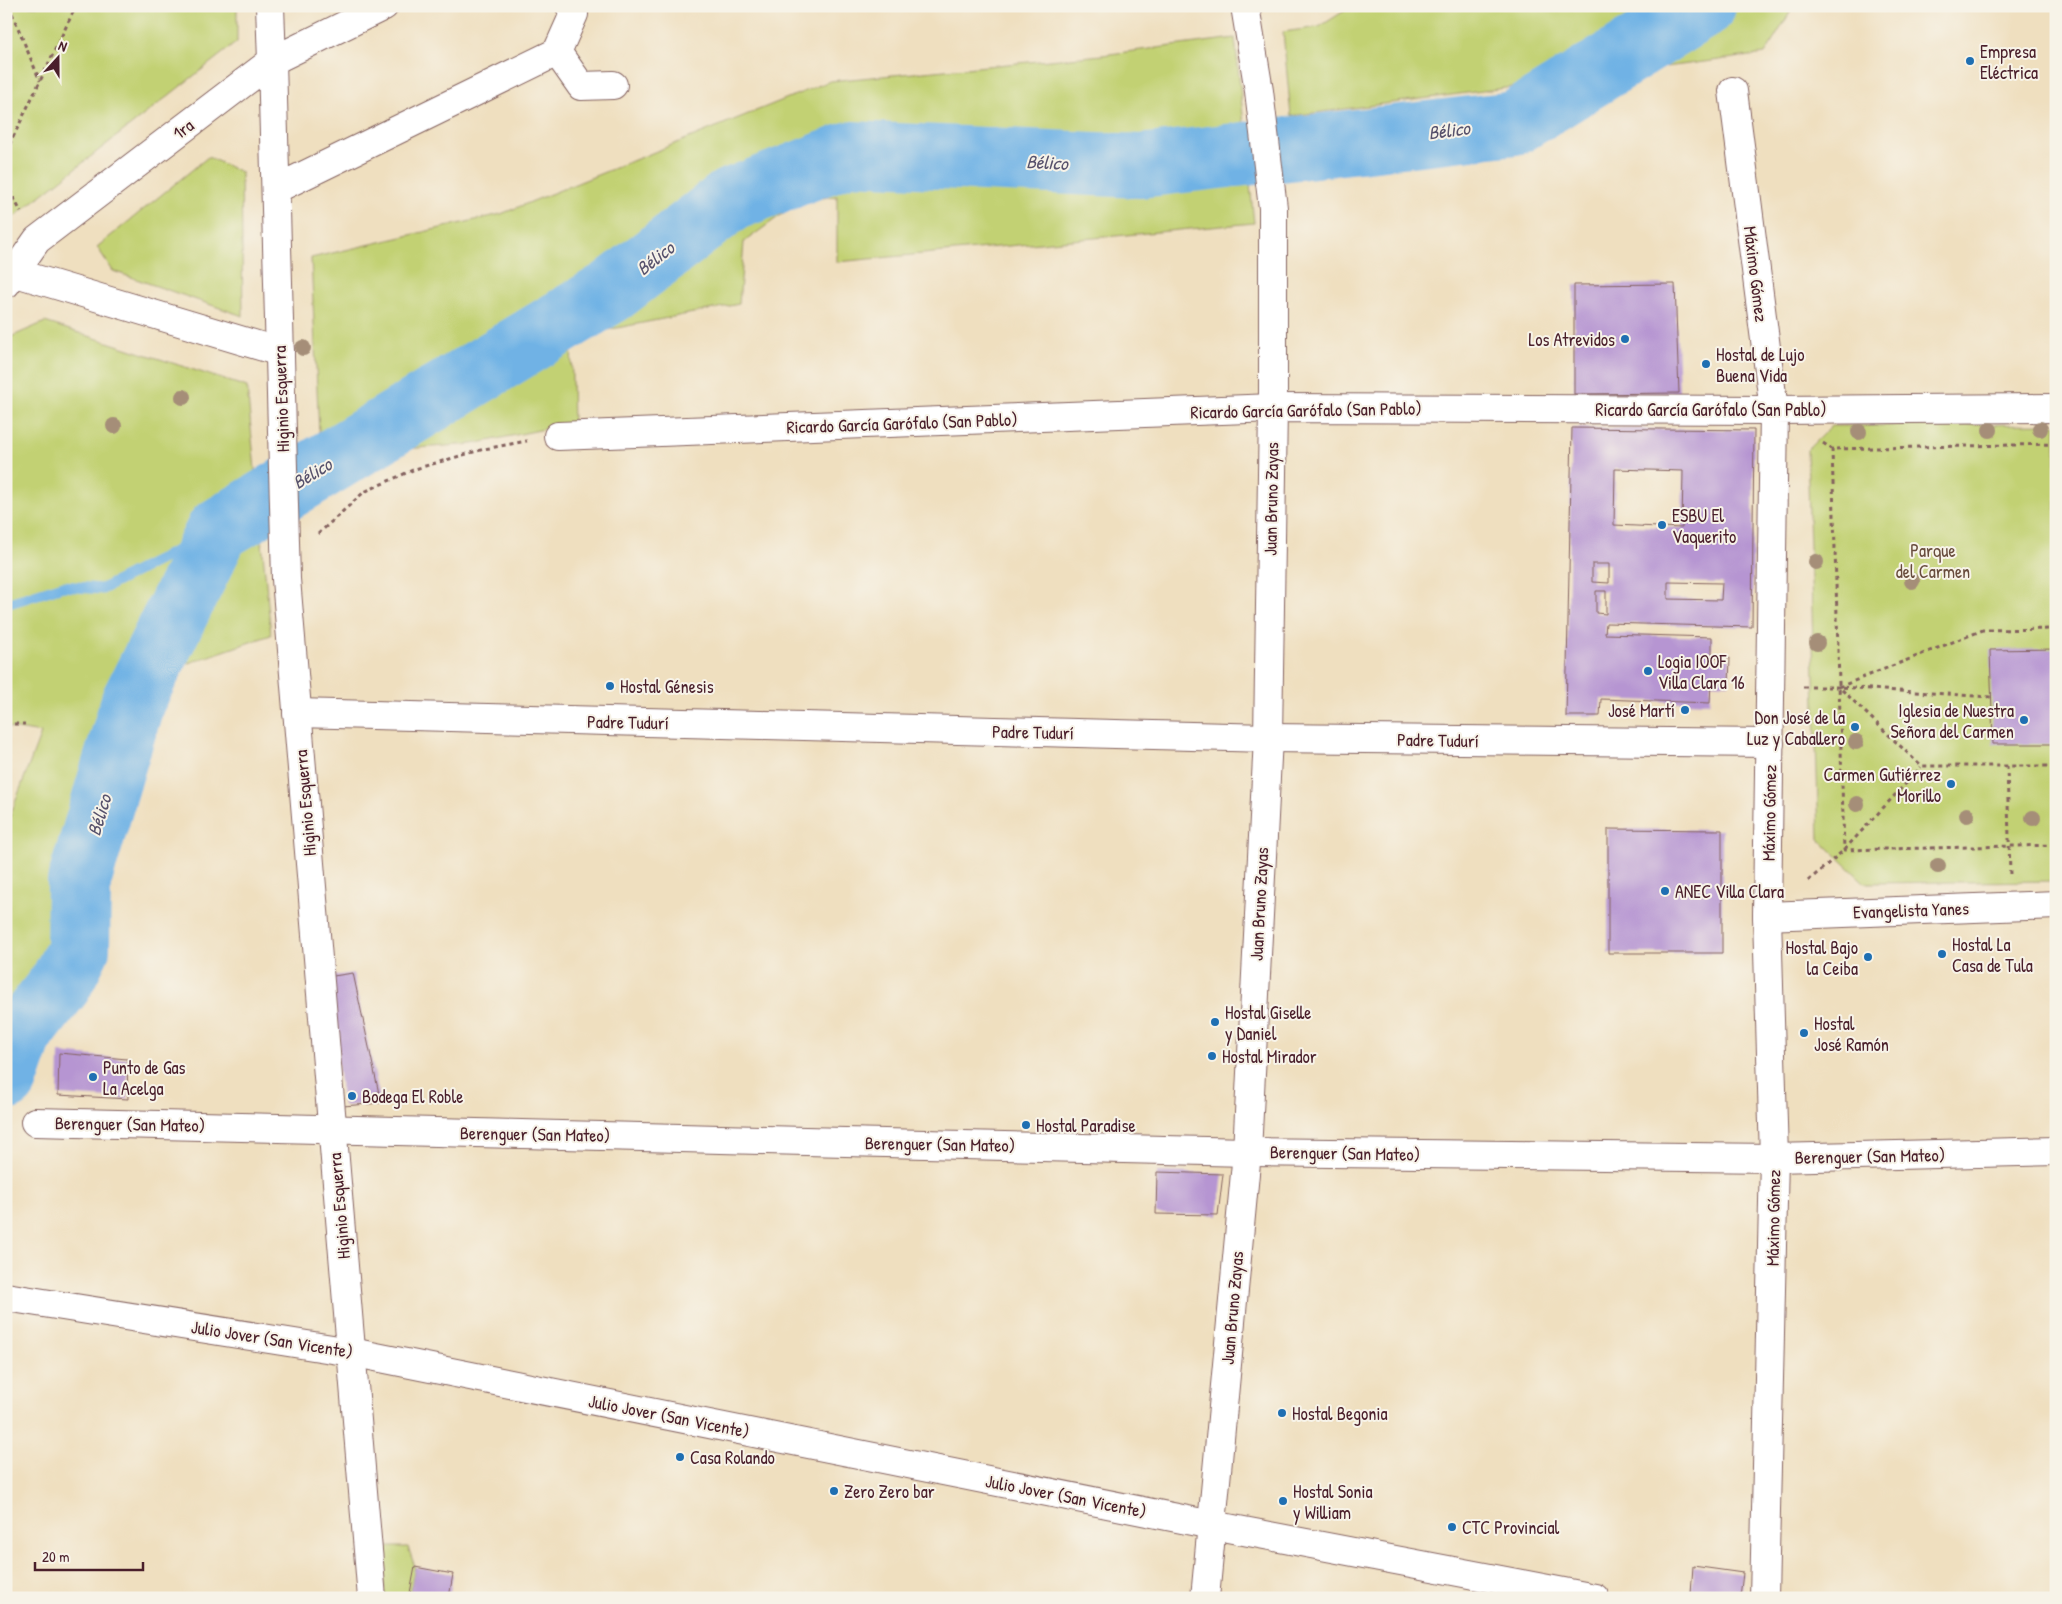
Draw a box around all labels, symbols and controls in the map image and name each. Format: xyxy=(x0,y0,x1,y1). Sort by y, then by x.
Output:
north arrow xyxy=(32,32,82,82)
text: N xyxy=(56,35,70,56)
place label: Empresa Eléctrica xyxy=(1980,39,2038,85)
marker: Empresa Eléctrica xyxy=(1964,55,1976,67)
street label: 1ra xyxy=(167,113,199,145)
water label: Bélico xyxy=(1427,114,1473,145)
water label: Bélico xyxy=(1026,148,1070,176)
street label: Máximo Gómez xyxy=(1738,225,1774,324)
water label: Bélico xyxy=(631,234,680,281)
place label: Los Atrevidos xyxy=(1528,327,1615,352)
marker: Los Atrevidos xyxy=(1619,333,1631,345)
place label: Hostal de Lujo Buena Vida xyxy=(1716,342,1805,388)
street label: Higinio Esquerra xyxy=(267,345,295,453)
marker: Hostal de Lujo Buena Vida xyxy=(1700,358,1712,370)
street label: Ricardo García Garófalo (San Pablo) xyxy=(1190,395,1422,425)
street label: Ricardo García Garófalo (San Pablo) xyxy=(1595,397,1827,422)
street label: Ricardo García Garófalo (San Pablo) xyxy=(786,406,1018,440)
street label: Juan Bruno Zayas xyxy=(1258,442,1284,556)
water label: Bélico xyxy=(287,450,338,495)
place label: ESBU El Vaquerito xyxy=(1672,503,1736,549)
marker: ESBU El Vaquerito xyxy=(1656,519,1668,531)
park label: Parque del Carmen xyxy=(1896,538,1970,584)
place label: Logia IOOF Villa Clara 16 xyxy=(1658,649,1745,695)
marker: Logia IOOF Villa Clara 16 xyxy=(1642,665,1654,677)
place label: Hostal Génesis xyxy=(620,674,714,699)
marker: Hostal Génesis xyxy=(604,680,616,692)
place label: José Martí xyxy=(1608,698,1675,723)
place label: Iglesia de Nuestra Señora del Carmen xyxy=(1891,698,2014,744)
marker: José Martí xyxy=(1679,704,1691,716)
place label: Don José de la Luz y Caballero xyxy=(1747,705,1845,751)
street label: Padre Tudurí xyxy=(587,709,669,735)
marker: Iglesia de Nuestra Señora del Carmen xyxy=(2018,714,2030,726)
street label: Padre Tudurí xyxy=(992,719,1074,745)
marker: Don José de la Luz y Caballero xyxy=(1849,721,1861,733)
street label: Padre Tudurí xyxy=(1397,727,1479,753)
street label: Higinio Esquerra xyxy=(288,749,322,857)
place label: Carmen Gutiérrez Morillo xyxy=(1824,762,1941,808)
street label: Máximo Gómez xyxy=(1756,764,1782,861)
marker: Carmen Gutiérrez Morillo xyxy=(1945,778,1957,790)
water label: Bélico xyxy=(80,790,118,839)
street label: Juan Bruno Zayas xyxy=(1244,846,1274,961)
place label: ANEC Villa Clara xyxy=(1675,879,1784,904)
marker: ANEC Villa Clara xyxy=(1659,885,1671,897)
street label: Evangelista Yanes xyxy=(1853,895,1969,925)
place label: Hostal La Casa de Tula xyxy=(1952,932,2033,978)
place label: Hostal Bajo la Ceiba xyxy=(1786,935,1858,981)
marker: Hostal La Casa de Tula xyxy=(1936,948,1948,960)
marker: Hostal Bajo la Ceiba xyxy=(1862,951,1874,963)
place label: Hostal Giselle y Daniel xyxy=(1225,1000,1311,1046)
place label: Hostal José Ramón xyxy=(1814,1011,1889,1057)
marker: Hostal Giselle y Daniel xyxy=(1209,1016,1221,1028)
marker: Hostal José Ramón xyxy=(1798,1027,1810,1039)
place label: Hostal Mirador xyxy=(1222,1044,1317,1069)
marker: Hostal Mirador xyxy=(1206,1050,1218,1062)
place label: Punto de Gas La Acelga xyxy=(103,1055,186,1101)
marker: Punto de Gas La Acelga xyxy=(87,1071,99,1083)
place label: Bodega El Roble xyxy=(362,1084,463,1109)
marker: Bodega El Roble xyxy=(346,1090,358,1102)
street label: Berenguer (San Mateo) xyxy=(55,1110,205,1138)
place label: Hostal Paradise xyxy=(1036,1113,1136,1138)
marker: Hostal Paradise xyxy=(1020,1119,1032,1131)
street label: Berenguer (San Mateo) xyxy=(460,1120,610,1148)
street label: Berenguer (San Mateo) xyxy=(865,1130,1015,1158)
street label: Berenguer (San Mateo) xyxy=(1270,1139,1420,1167)
street label: Berenguer (San Mateo) xyxy=(1795,1142,1945,1170)
street label: Higinio Esquerra xyxy=(322,1152,356,1260)
street label: Máximo Gómez xyxy=(1760,1169,1786,1266)
street label: Juan Bruno Zayas xyxy=(1215,1250,1249,1366)
street label: Julio Jover (San Vicente) xyxy=(189,1314,355,1364)
street label: Julio Jover (San Vicente) xyxy=(586,1388,752,1444)
place label: Hostal Begonia xyxy=(1292,1401,1388,1426)
marker: Hostal Begonia xyxy=(1276,1407,1288,1419)
place label: Casa Rolando xyxy=(690,1445,775,1470)
marker: Casa Rolando xyxy=(674,1451,686,1463)
street label: Julio Jover (San Vicente) xyxy=(983,1468,1149,1524)
place label: Zero Zero bar xyxy=(844,1479,935,1504)
place label: Hostal Sonia y William xyxy=(1293,1479,1373,1525)
marker: Zero Zero bar xyxy=(828,1485,840,1497)
marker: Hostal Sonia y William xyxy=(1277,1495,1289,1507)
place label: CTC Provincial xyxy=(1462,1515,1560,1540)
marker: CTC Provincial xyxy=(1446,1521,1458,1533)
scale bar xyxy=(35,1539,142,1571)
text: 20 m xyxy=(42,1546,69,1567)

